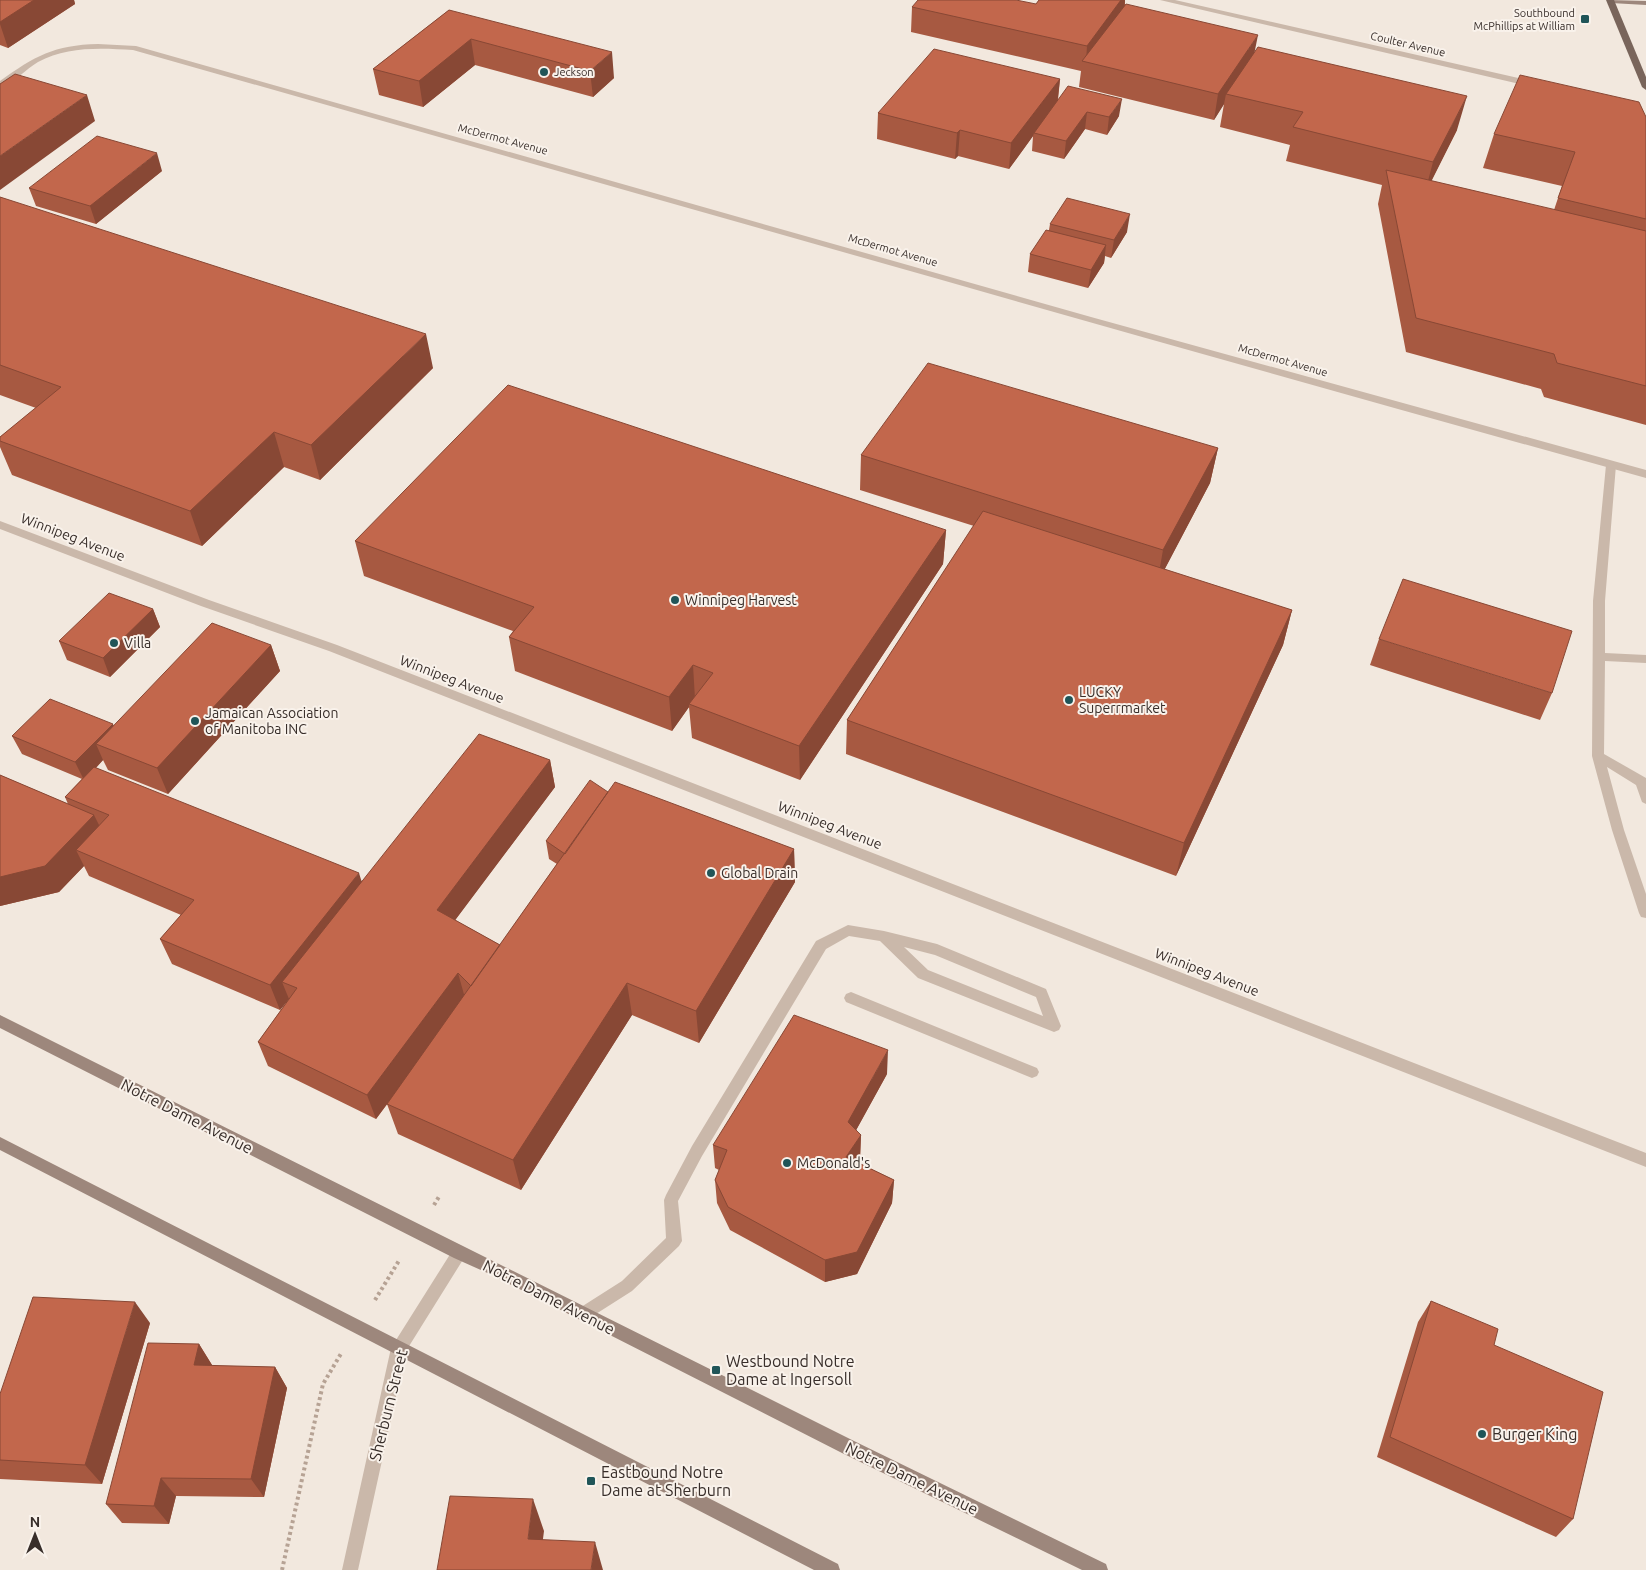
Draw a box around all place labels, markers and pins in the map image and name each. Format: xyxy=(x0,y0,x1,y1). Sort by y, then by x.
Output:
place label: Southbound McPhillips at William xyxy=(1473,7,1575,32)
marker: Southbound McPhillips at William xyxy=(1579,13,1591,25)
marker: Jeckson xyxy=(538,66,550,78)
place label: Jeckson xyxy=(554,66,594,78)
place label: Winnipeg Harvest xyxy=(685,592,797,608)
marker: Winnipeg Harvest xyxy=(669,594,681,606)
place label: Villa xyxy=(124,635,151,651)
marker: Villa xyxy=(108,637,120,649)
place label: LUCKY Superrmarket xyxy=(1079,684,1166,716)
marker: LUCKY Superrmarket xyxy=(1063,694,1075,706)
place label: Jamaican Association of Manitoba INC xyxy=(205,705,338,737)
marker: Jamaican Association of Manitoba INC xyxy=(189,715,201,727)
place label: Global Drain xyxy=(721,865,798,881)
marker: Global Drain xyxy=(705,867,717,879)
place label: McDonald's xyxy=(797,1155,870,1171)
marker: McDonald's xyxy=(781,1157,793,1169)
place label: Westbound Notre Dame at Ingersoll xyxy=(726,1352,855,1388)
marker: Westbound Notre Dame at Ingersoll xyxy=(710,1364,722,1376)
place label: Burger King xyxy=(1492,1425,1577,1443)
marker: Burger King xyxy=(1476,1428,1488,1440)
place label: Eastbound Notre Dame at Sherburn xyxy=(601,1463,731,1499)
marker: Eastbound Notre Dame at Sherburn xyxy=(585,1475,597,1487)

